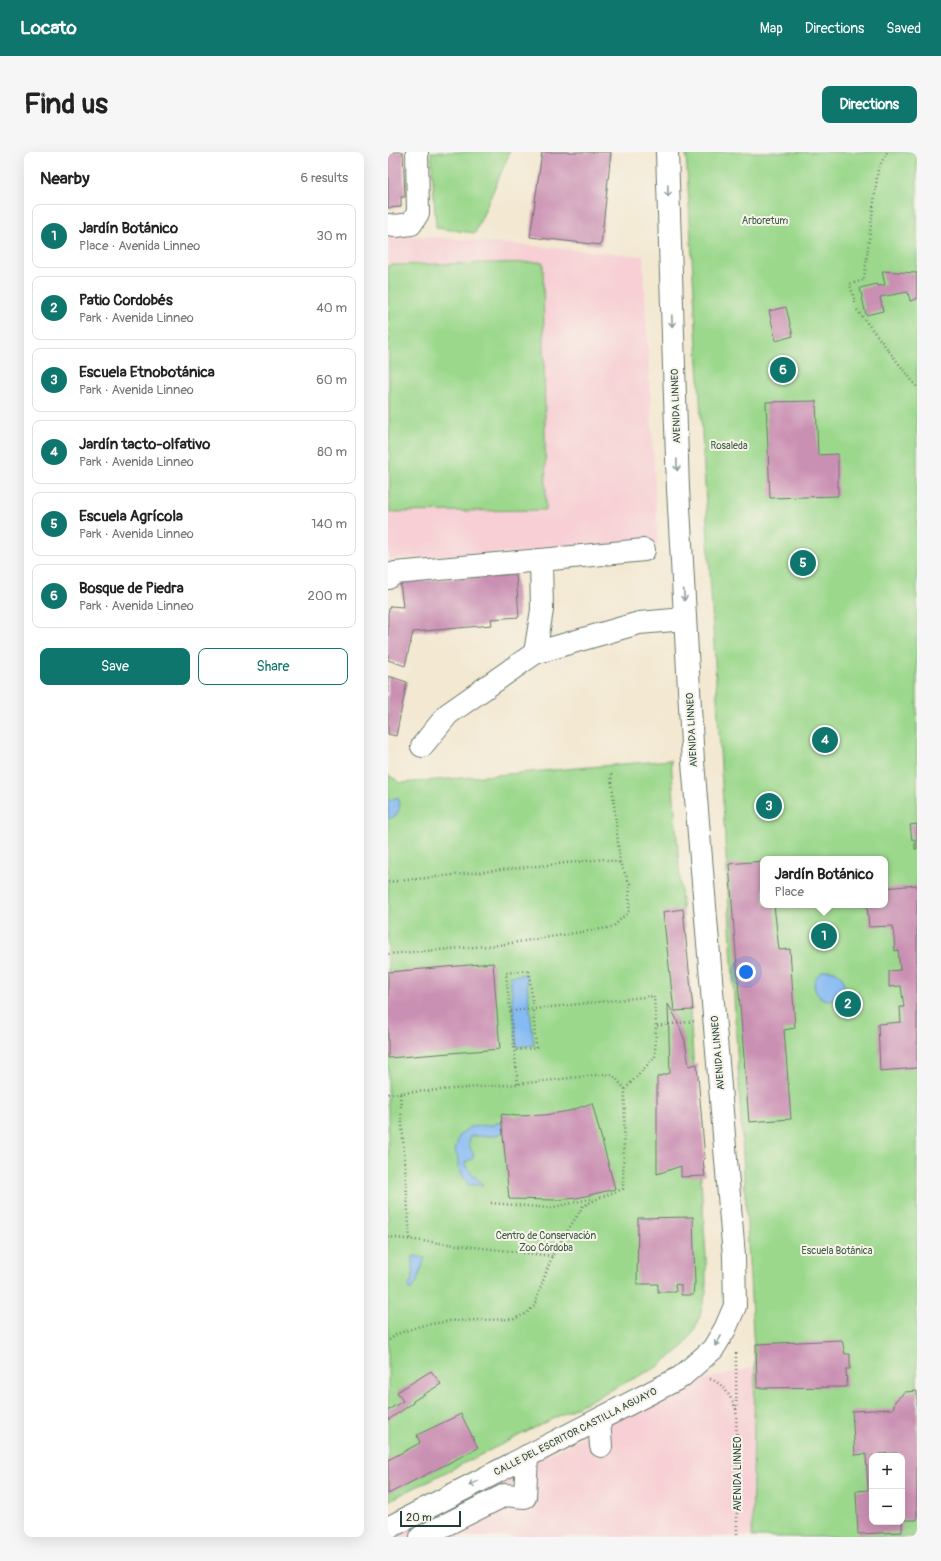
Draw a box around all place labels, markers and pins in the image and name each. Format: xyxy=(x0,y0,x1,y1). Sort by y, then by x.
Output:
pin: 6 xyxy=(770,355,796,385)
pin: 5 xyxy=(790,548,816,578)
pin: 4 xyxy=(812,725,838,755)
pin: 3 xyxy=(756,791,782,821)
pin: 1 xyxy=(811,921,837,951)
pin: 2 xyxy=(835,989,861,1019)

